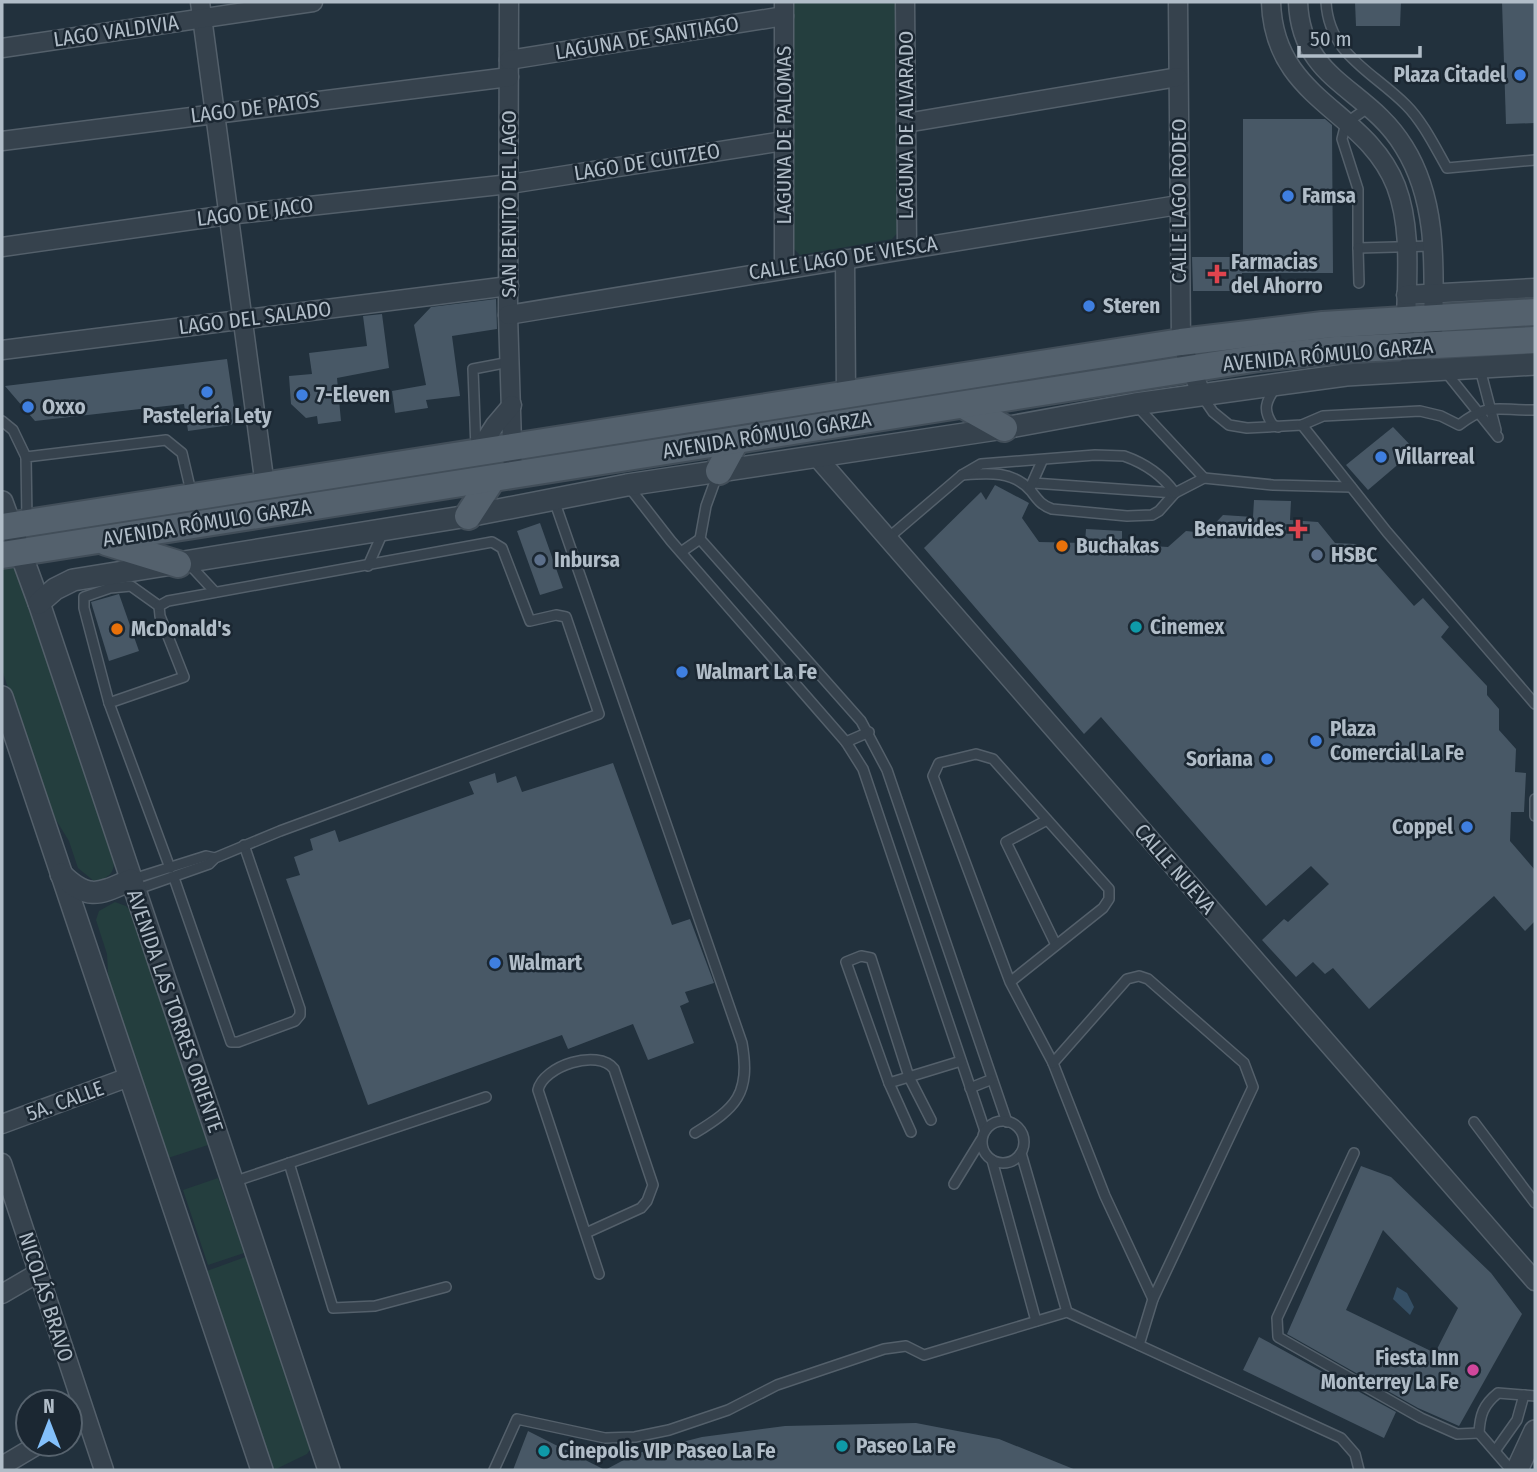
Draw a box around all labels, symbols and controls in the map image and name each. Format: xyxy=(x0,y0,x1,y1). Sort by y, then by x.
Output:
street label: LAGO VALDIVIA xyxy=(52,9,180,53)
street label: LAGUNA DE SANTIAGO xyxy=(553,11,741,65)
scale bar xyxy=(1299,14,1420,58)
text: 50 m xyxy=(1310,26,1352,52)
street label: LAGUNA DE ALVARADO xyxy=(893,31,919,219)
street label: LAGUNA DE PALOMAS xyxy=(771,46,797,224)
place label: Plaza Citadel xyxy=(1393,62,1506,88)
marker: Plaza Citadel xyxy=(1512,67,1528,83)
street label: LAGO DE PATOS xyxy=(189,87,321,129)
street label: SAN BENITO DEL LAGO xyxy=(496,110,522,298)
street label: CALLE LAGO RODEO xyxy=(1166,119,1192,283)
street label: LAGO DE CUITZEO xyxy=(572,138,722,186)
place label: Famsa xyxy=(1302,183,1356,209)
marker: Famsa xyxy=(1280,188,1296,204)
street label: LAGO DE JACO xyxy=(195,192,315,232)
street label: CALLE LAGO DE VIESCA xyxy=(747,230,939,286)
place label: Farmacias del Ahorro xyxy=(1231,249,1323,299)
marker: Farmacias del Ahorro xyxy=(1209,266,1225,282)
place label: Steren xyxy=(1103,293,1160,319)
street label: LAGO DEL SALADO xyxy=(177,296,333,340)
marker: Steren xyxy=(1081,298,1097,314)
street label: AVENIDA RÓMULO GARZA xyxy=(1222,333,1434,377)
place label: 7-Eleven xyxy=(316,382,390,408)
marker: Pastelería Lety xyxy=(199,384,215,400)
marker: 7-Eleven xyxy=(294,387,310,403)
place label: Oxxo xyxy=(42,394,86,420)
marker: Oxxo xyxy=(20,399,36,415)
place label: Pastelería Lety xyxy=(142,403,273,429)
street label: AVENIDA RÓMULO GARZA xyxy=(661,406,873,464)
place label: Villarreal xyxy=(1394,444,1475,470)
marker: Villarreal xyxy=(1373,449,1389,465)
street label: AVENIDA RÓMULO GARZA xyxy=(101,494,313,552)
place label: Benavides xyxy=(1194,516,1284,542)
marker: Benavides xyxy=(1290,521,1306,537)
place label: Buchakas xyxy=(1076,533,1159,559)
marker: Buchakas xyxy=(1054,538,1070,554)
place label: HSBC xyxy=(1331,542,1377,568)
place label: Inbursa xyxy=(554,547,620,573)
marker: HSBC xyxy=(1309,547,1325,563)
marker: Inbursa xyxy=(532,552,548,568)
place label: Cinemex xyxy=(1150,614,1225,640)
place label: McDonald's xyxy=(131,616,231,642)
marker: Cinemex xyxy=(1128,619,1144,635)
marker: McDonald's xyxy=(109,621,125,637)
place label: Walmart La Fe xyxy=(696,659,817,685)
marker: Walmart La Fe xyxy=(674,664,690,680)
place label: Plaza Comercial La Fe xyxy=(1330,716,1464,766)
marker: Plaza Comercial La Fe xyxy=(1308,733,1324,749)
place label: Soriana xyxy=(1186,746,1253,772)
marker: Soriana xyxy=(1259,751,1275,767)
place label: Coppel xyxy=(1392,814,1453,840)
street label: CALLE NUEVA xyxy=(1129,818,1221,920)
marker: Coppel xyxy=(1459,819,1475,835)
street label: AVENIDA LAS TORRES ORIENTE xyxy=(121,886,229,1136)
place label: Walmart xyxy=(509,950,583,976)
marker: Walmart xyxy=(487,955,503,971)
street label: 5A. CALLE xyxy=(23,1075,107,1127)
street label: NICOLÁS BRAVO xyxy=(13,1229,79,1365)
place label: Fiesta Inn Monterrey La Fe xyxy=(1321,1345,1459,1395)
marker: Fiesta Inn Monterrey La Fe xyxy=(1465,1362,1481,1378)
north arrow xyxy=(14,1388,84,1458)
text: N xyxy=(43,1395,55,1418)
place label: Paseo La Fe xyxy=(856,1433,956,1459)
place label: Cinepolis VIP Paseo La Fe xyxy=(558,1438,776,1464)
marker: Paseo La Fe xyxy=(834,1438,850,1454)
marker: Cinepolis VIP Paseo La Fe xyxy=(536,1443,552,1459)

